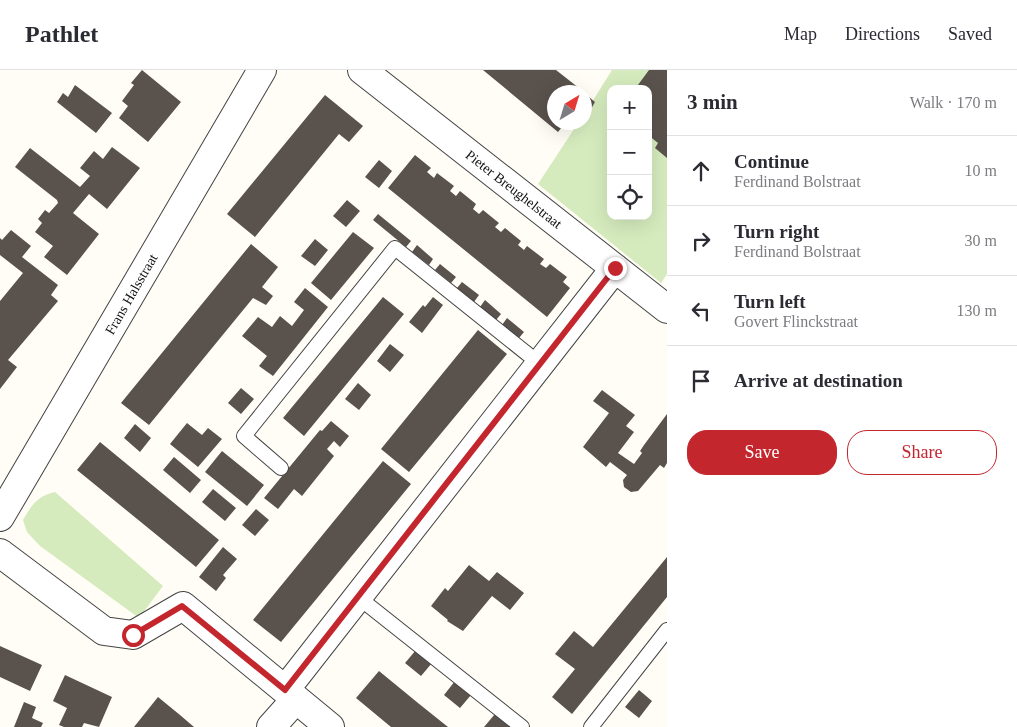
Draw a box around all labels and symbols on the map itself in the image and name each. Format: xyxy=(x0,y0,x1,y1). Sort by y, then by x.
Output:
north arrow xyxy=(547,85,592,130)
street label: Pieter Breughelstraat xyxy=(463,147,565,232)
street label: Frans Halsstraat xyxy=(102,251,161,337)
route end xyxy=(604,257,627,280)
route start xyxy=(122,624,145,647)

